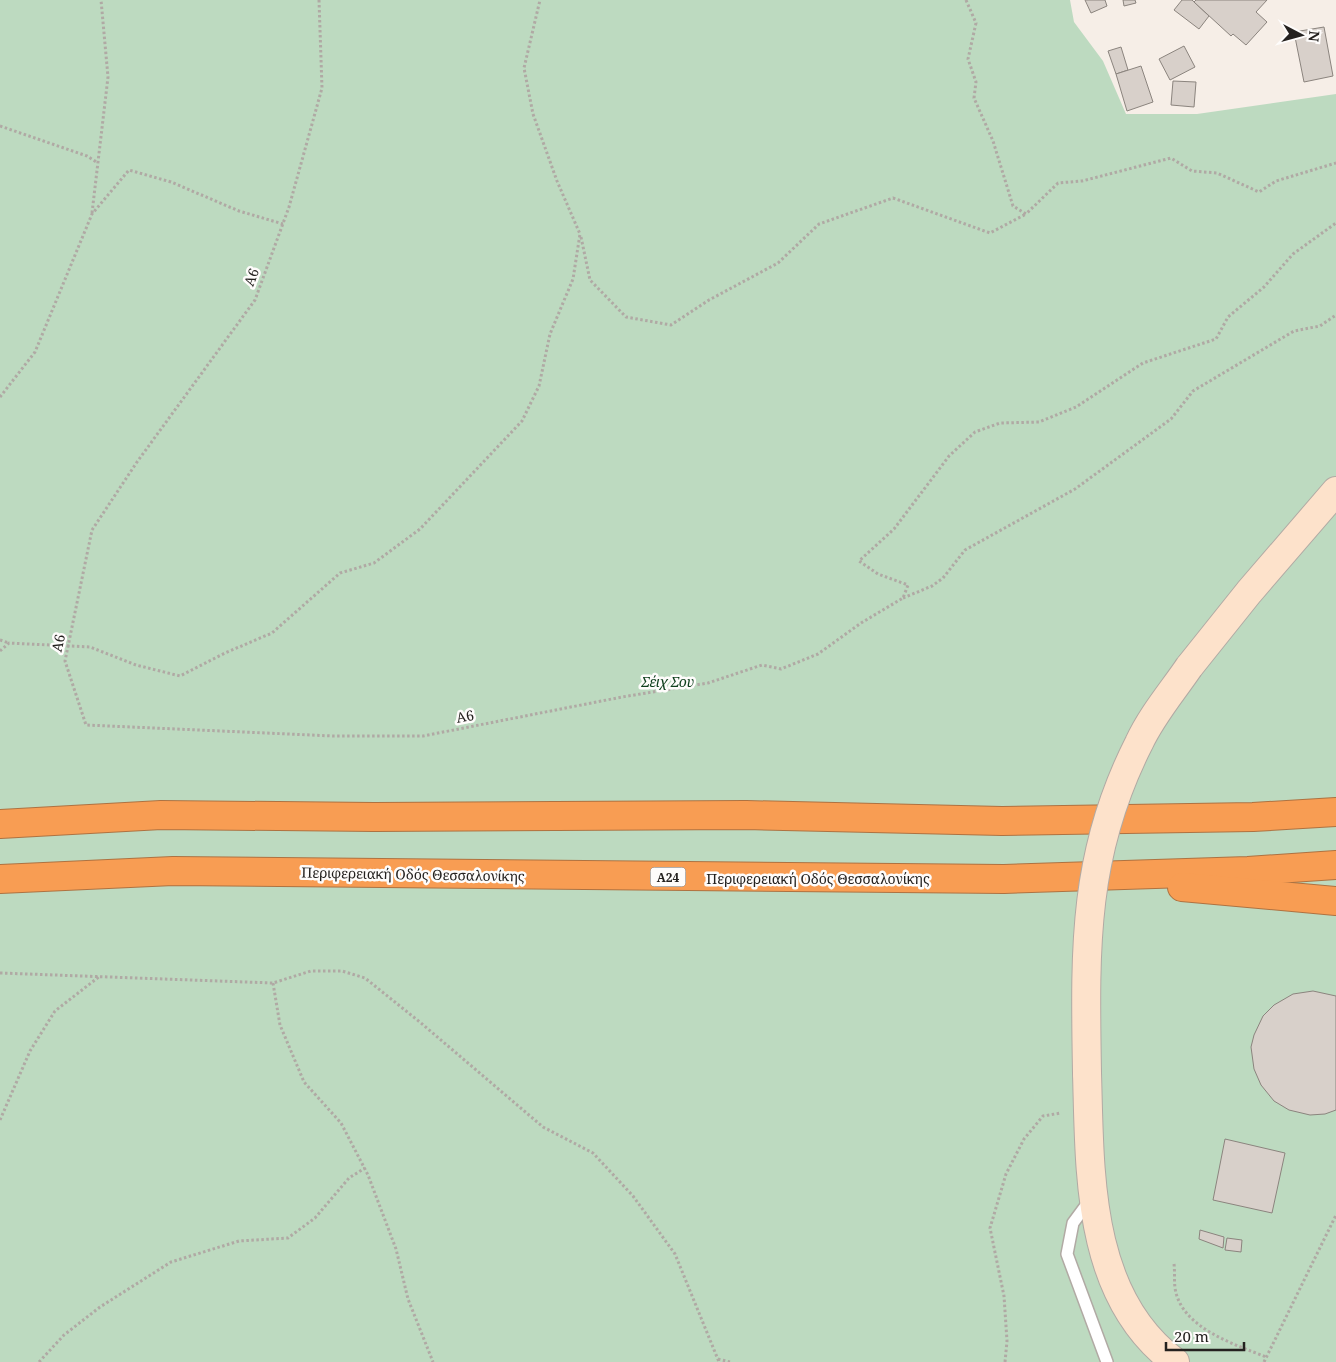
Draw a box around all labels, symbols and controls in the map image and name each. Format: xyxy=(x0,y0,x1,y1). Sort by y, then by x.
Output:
north arrow xyxy=(1276,10,1326,60)
text: N xyxy=(1304,30,1324,43)
street label: A6 xyxy=(239,265,263,289)
street label: A6 xyxy=(47,632,69,654)
park label: Σέιχ Σου xyxy=(641,672,695,691)
street label: A6 xyxy=(454,705,476,727)
street label: Περιφερειακή Οδός Θεσσαλονίκης xyxy=(301,863,525,885)
road number: Α24 xyxy=(650,868,686,886)
street label: Περιφερειακή Οδός Θεσσαλονίκης xyxy=(706,869,930,888)
scale bar xyxy=(1166,1320,1244,1352)
text: 20 m xyxy=(1174,1326,1209,1346)

